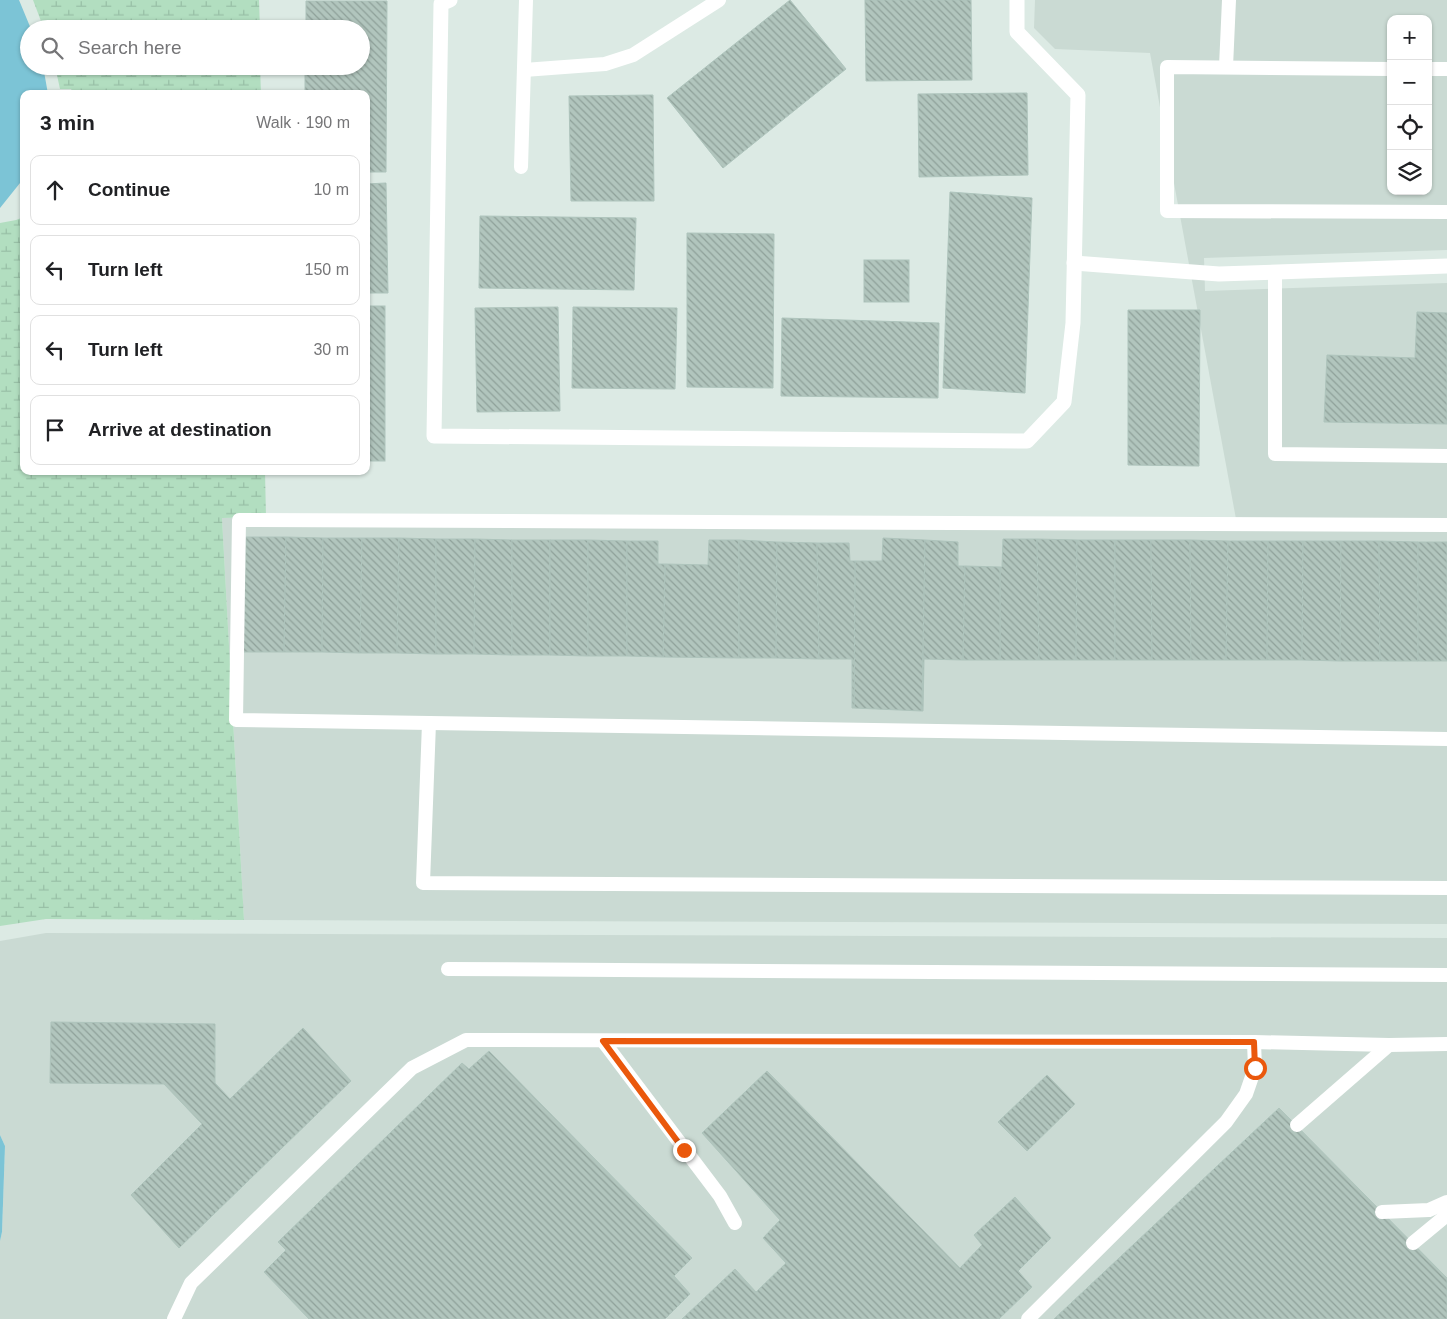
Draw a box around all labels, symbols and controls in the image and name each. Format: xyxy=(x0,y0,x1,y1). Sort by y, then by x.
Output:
map controls xyxy=(1387,15,1432,195)
button: + xyxy=(1387,15,1432,60)
search box xyxy=(20,20,370,75)
icon: search xyxy=(38,34,66,62)
text: Search here xyxy=(78,37,182,58)
button: − xyxy=(1387,60,1432,105)
button: locate xyxy=(1387,105,1432,150)
text: 3 min xyxy=(40,111,95,134)
text: Walk · 190 m xyxy=(256,114,350,131)
button: layers xyxy=(1387,150,1432,195)
icon: ahead xyxy=(41,176,69,204)
text: Continue xyxy=(88,179,170,200)
text: 10 m xyxy=(313,181,349,198)
icon: left xyxy=(41,256,69,284)
text: Turn left xyxy=(88,259,163,280)
text: 150 m xyxy=(305,261,349,278)
icon: left xyxy=(41,336,69,364)
text: Turn left xyxy=(88,339,163,360)
text: 30 m xyxy=(313,341,349,358)
icon: arrive xyxy=(41,416,69,444)
text: Arrive at destination xyxy=(88,419,272,440)
route start xyxy=(1244,1057,1267,1080)
route end xyxy=(673,1139,696,1162)

